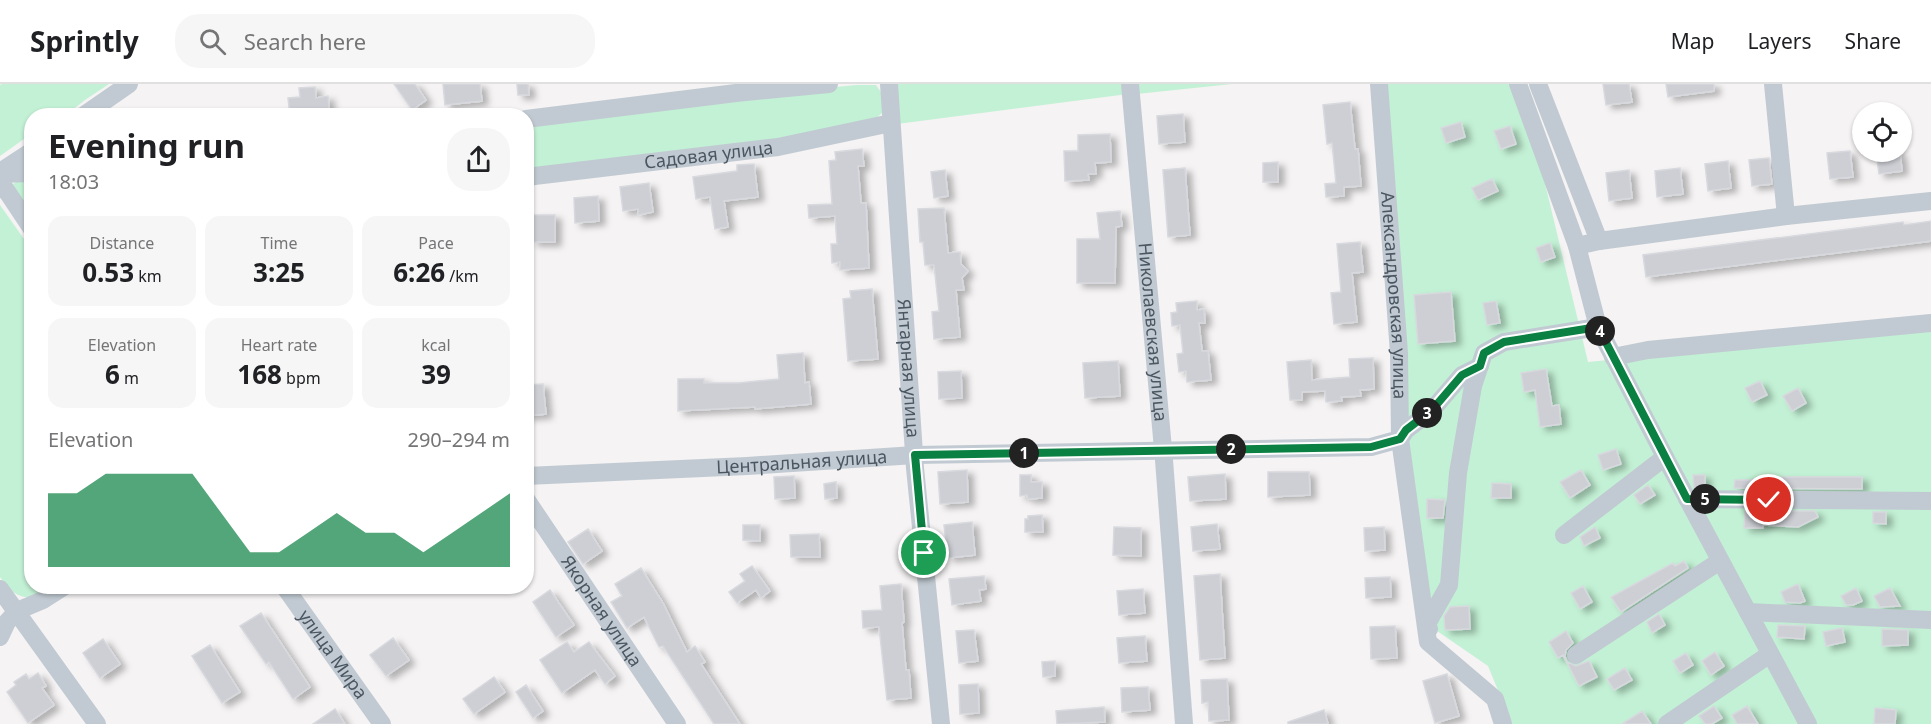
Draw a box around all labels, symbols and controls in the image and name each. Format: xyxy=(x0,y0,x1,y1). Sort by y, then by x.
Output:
search box xyxy=(175,14,595,68)
text: Sprintly xyxy=(30,22,139,60)
icon: search xyxy=(196,25,229,58)
text: Search here xyxy=(244,26,366,56)
text: Map xyxy=(1671,27,1715,55)
text: Layers xyxy=(1748,27,1812,55)
text: Share xyxy=(1845,27,1901,55)
map controls xyxy=(1852,102,1912,162)
button: locate xyxy=(1852,102,1912,162)
text: Evening run xyxy=(48,123,245,168)
button: share xyxy=(447,128,510,191)
street label: Садовая улица xyxy=(643,135,774,174)
text: 18:03 xyxy=(48,168,99,195)
street label: Александровская улица xyxy=(1376,191,1413,399)
text: Distance xyxy=(90,232,154,254)
text: Time xyxy=(260,232,298,254)
text: Pace xyxy=(418,232,454,254)
street label: Николаевская улица xyxy=(1133,241,1173,422)
text: 0.53 xyxy=(82,254,134,290)
text: 3:25 xyxy=(253,254,305,290)
text: 6:26 xyxy=(393,254,445,290)
text: km xyxy=(134,265,162,287)
text: /km xyxy=(445,265,479,287)
street label: Янтарная улица xyxy=(893,298,926,438)
pin: 4 xyxy=(1585,316,1615,346)
text: 4 xyxy=(1595,320,1605,342)
text: Elevation xyxy=(88,334,156,356)
text: Heart rate xyxy=(241,334,317,356)
text: kcal xyxy=(421,334,451,356)
text: 6 xyxy=(105,356,120,392)
text: 168 xyxy=(237,356,282,392)
text: 39 xyxy=(421,356,451,392)
text: m xyxy=(120,367,139,389)
text: bpm xyxy=(282,367,321,389)
pin: 3 xyxy=(1412,398,1442,428)
text: 3 xyxy=(1422,402,1432,424)
text: Elevation xyxy=(48,426,133,453)
text: 290–294 m xyxy=(407,426,510,453)
pin: 2 xyxy=(1216,434,1246,464)
pin: 1 xyxy=(1009,438,1039,468)
text: 2 xyxy=(1226,438,1236,460)
text: 1 xyxy=(1019,442,1029,464)
street label: Центральная улица xyxy=(716,444,888,478)
pin xyxy=(1743,474,1794,525)
icon: check xyxy=(1752,483,1785,516)
pin: 5 xyxy=(1690,484,1720,514)
text: 5 xyxy=(1700,488,1710,510)
pin xyxy=(898,527,949,578)
icon: arrive xyxy=(907,536,940,569)
street label: Якорная улица xyxy=(556,550,648,671)
street label: улица Мира xyxy=(293,604,373,703)

